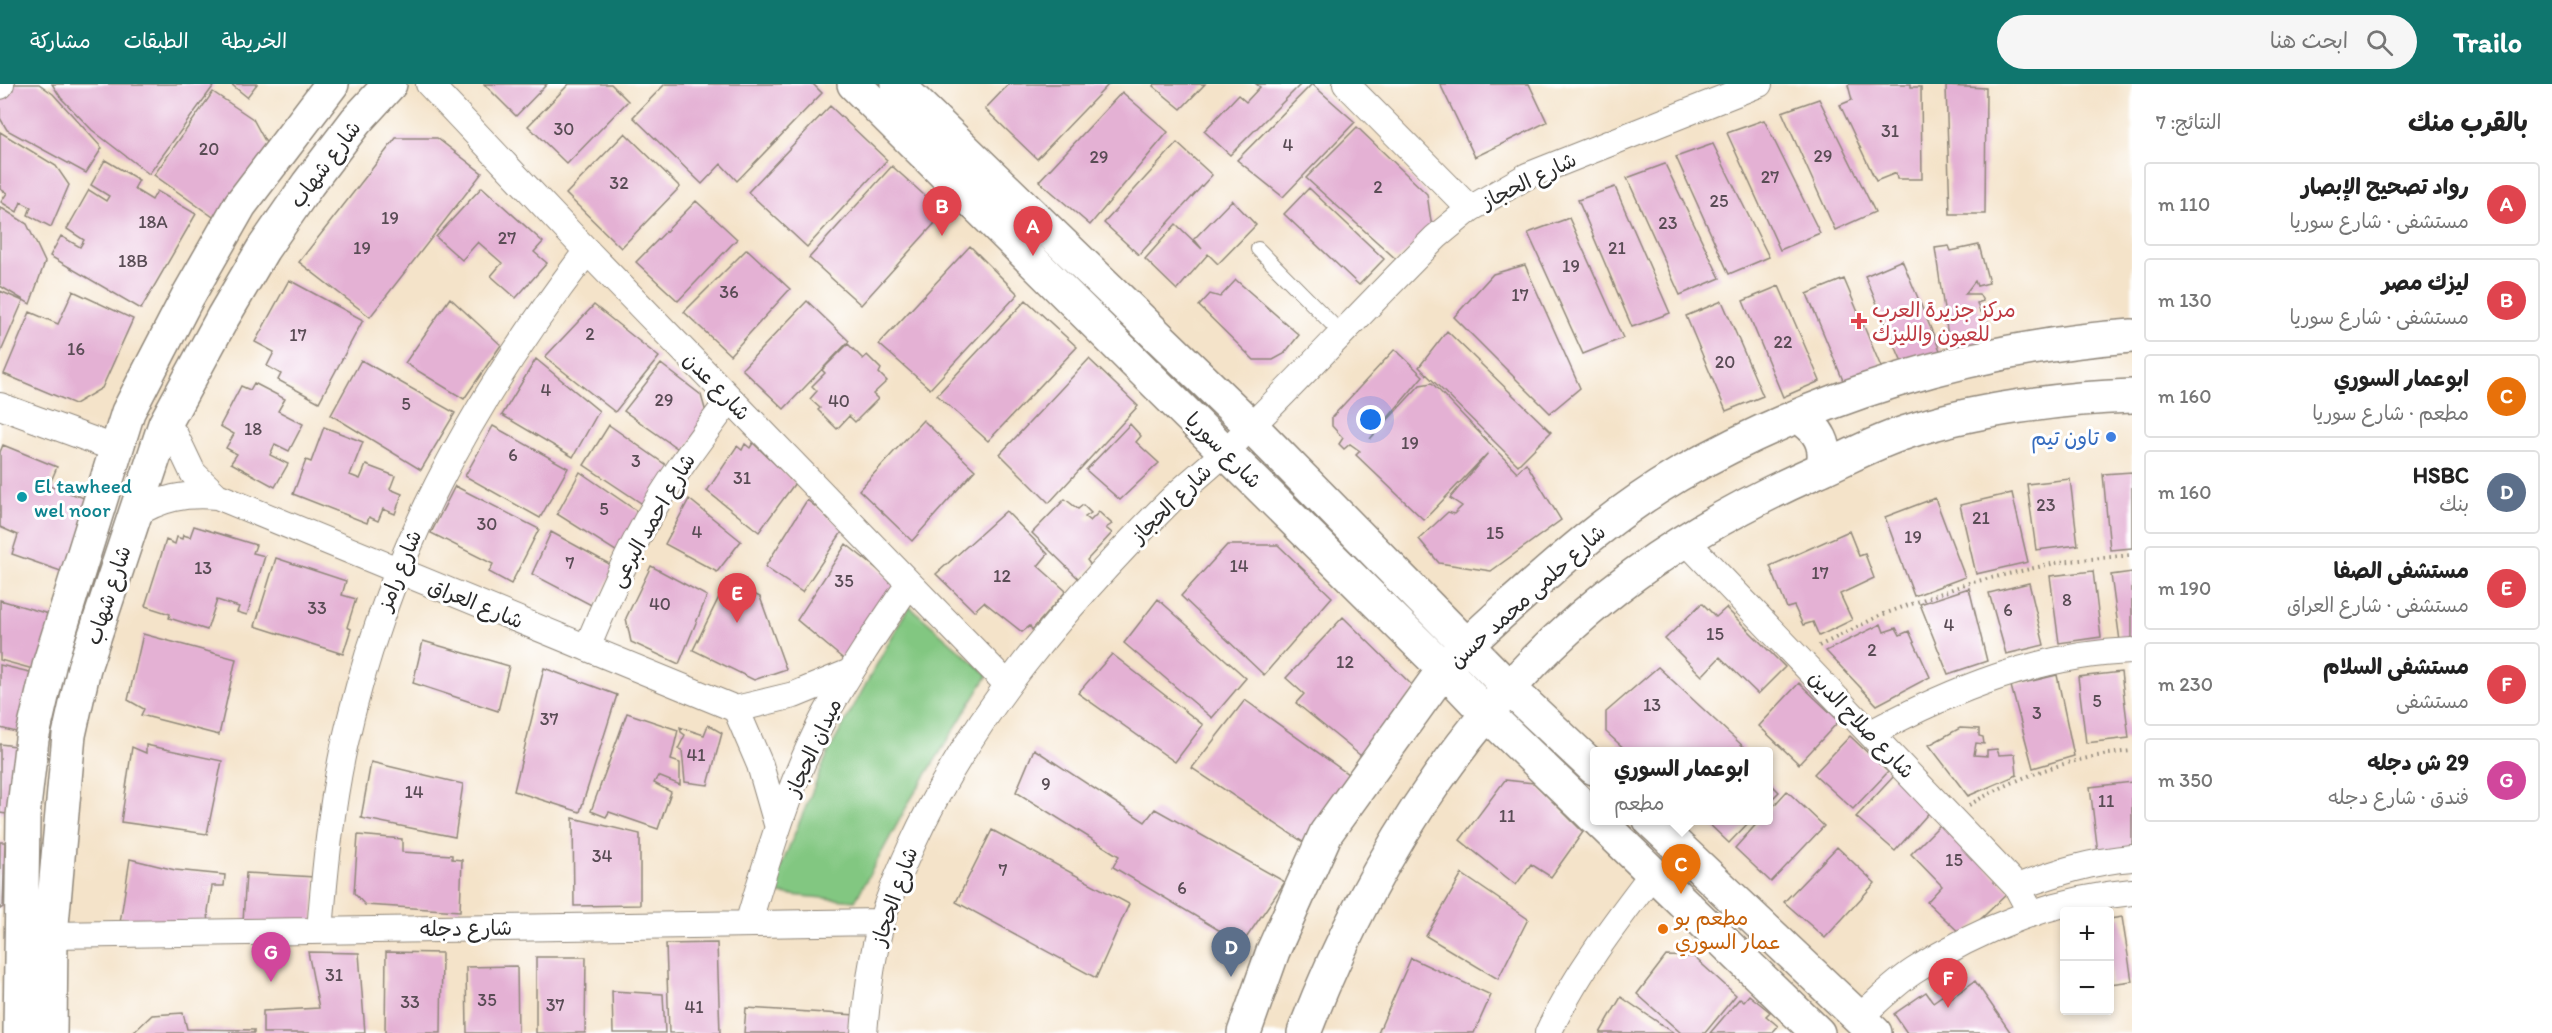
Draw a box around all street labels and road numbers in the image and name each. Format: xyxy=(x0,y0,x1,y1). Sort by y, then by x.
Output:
street label: شارع شهاب xyxy=(284,115,368,214)
street label: شارع الحجاز xyxy=(1476,146,1582,217)
street label: شارع عدن xyxy=(676,347,756,427)
street label: شارع سوريا xyxy=(1179,407,1267,495)
street label: شارع احمد البرعى xyxy=(604,449,703,593)
street label: شارع الحجاز xyxy=(1124,458,1219,551)
street label: شارع حلمى محمد حسن xyxy=(1443,519,1613,675)
street label: شارع رامز xyxy=(371,526,429,617)
street label: شارع شهاب xyxy=(80,542,139,649)
street label: شارع العراق xyxy=(424,573,527,636)
street label: شارع صلاح الدين xyxy=(1802,665,1920,786)
street label: ميدان الحجاز xyxy=(779,694,846,802)
street label: شارع الحجاز xyxy=(865,844,925,951)
street label: شارع دجله xyxy=(420,915,512,944)

